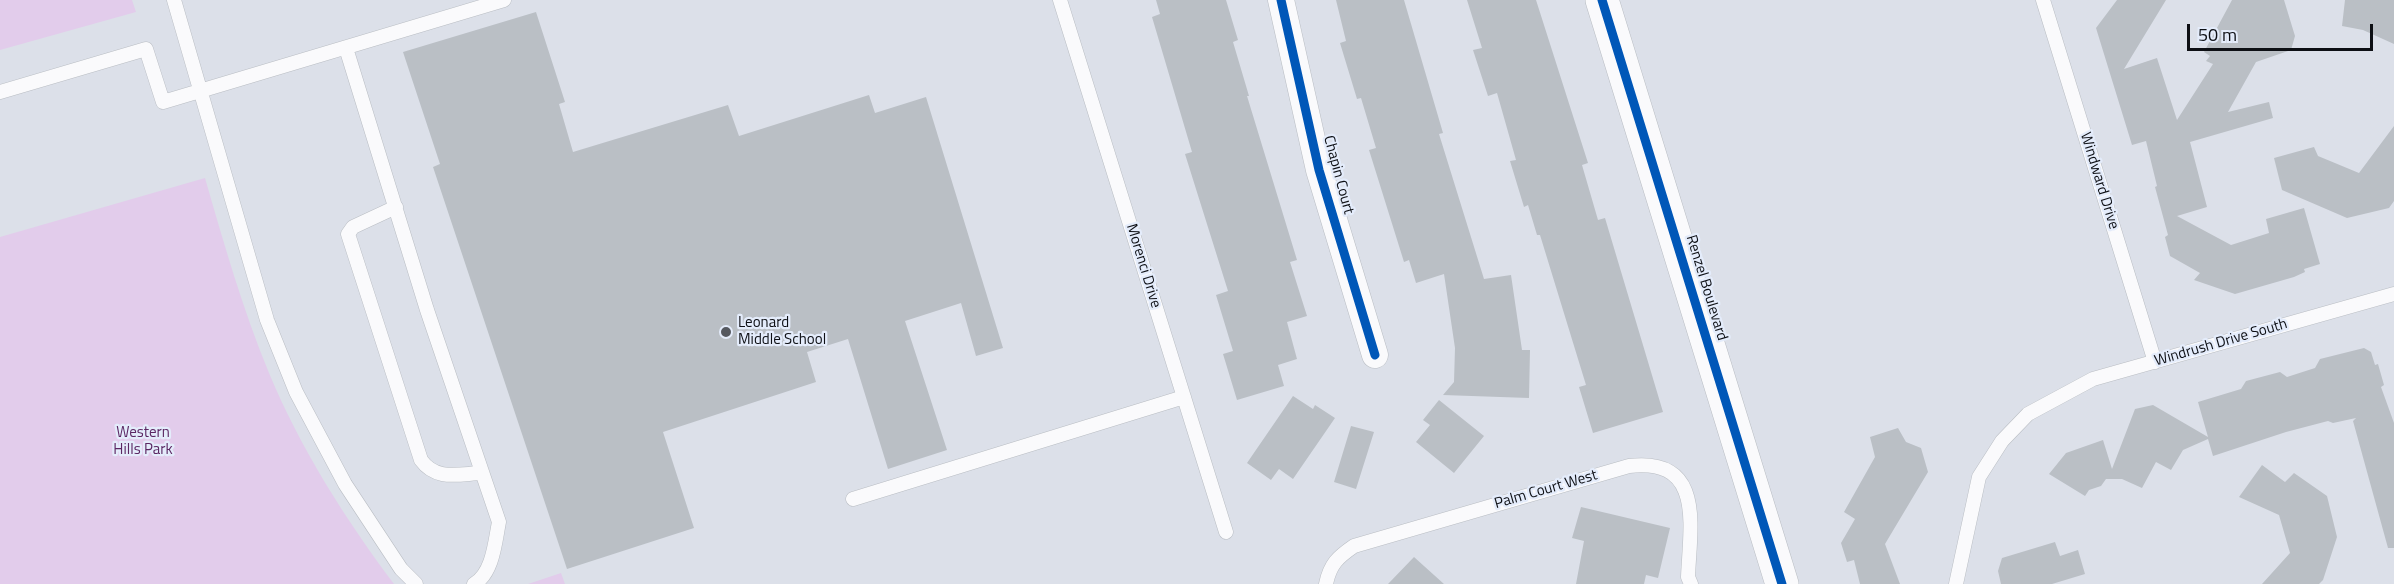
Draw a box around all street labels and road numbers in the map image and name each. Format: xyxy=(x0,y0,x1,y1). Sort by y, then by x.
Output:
street label: Windward Drive xyxy=(2076,130,2122,232)
street label: Chapin Court xyxy=(1319,134,1357,216)
street label: Morenci Drive xyxy=(1122,222,1164,310)
street label: Renzel Boulevard xyxy=(1681,233,1731,343)
street label: Windrush Drive South xyxy=(2152,315,2290,371)
street label: Palm Court West xyxy=(1493,467,1599,513)

